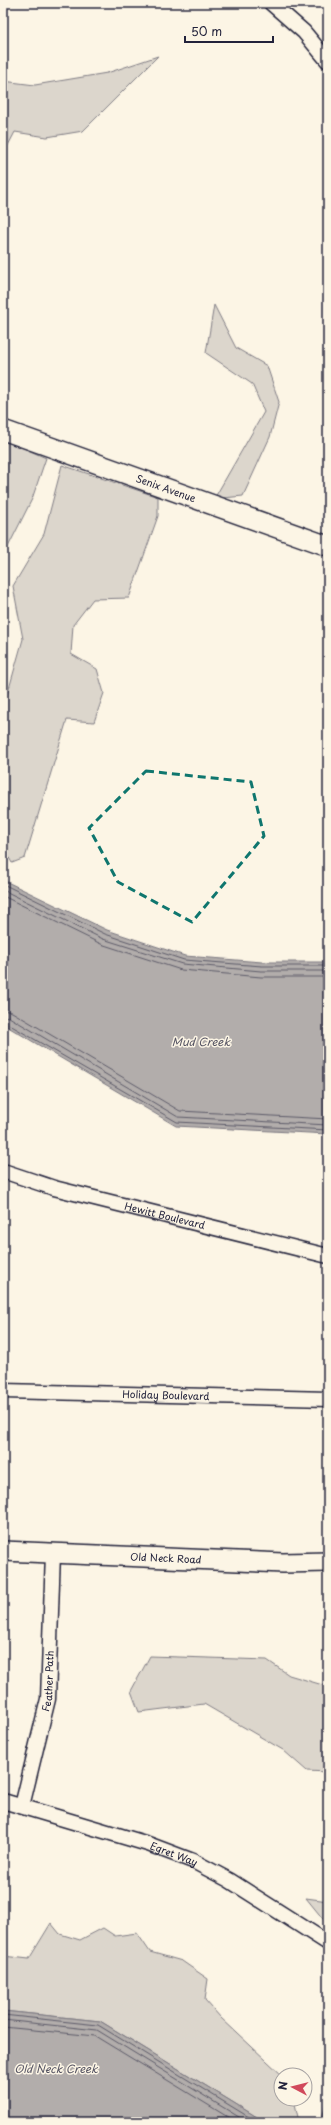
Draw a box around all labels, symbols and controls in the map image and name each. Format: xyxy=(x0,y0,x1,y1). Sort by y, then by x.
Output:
scale bar xyxy=(185,18,273,44)
text: 50 m xyxy=(191,22,222,40)
street label: Senix Avenue xyxy=(134,470,199,505)
water label: Mud Creek xyxy=(172,1033,231,1050)
street label: Hewitt Boulevard xyxy=(123,1198,207,1232)
street label: Holiday Boulevard xyxy=(122,1386,210,1403)
street label: Old Neck Road xyxy=(130,1548,202,1567)
street label: Feather Path xyxy=(37,1650,57,1713)
street label: Egret Way xyxy=(148,1838,201,1869)
water label: Old Neck Creek xyxy=(14,2060,99,2077)
north arrow xyxy=(273,2067,313,2107)
text: N xyxy=(274,2080,292,2091)

